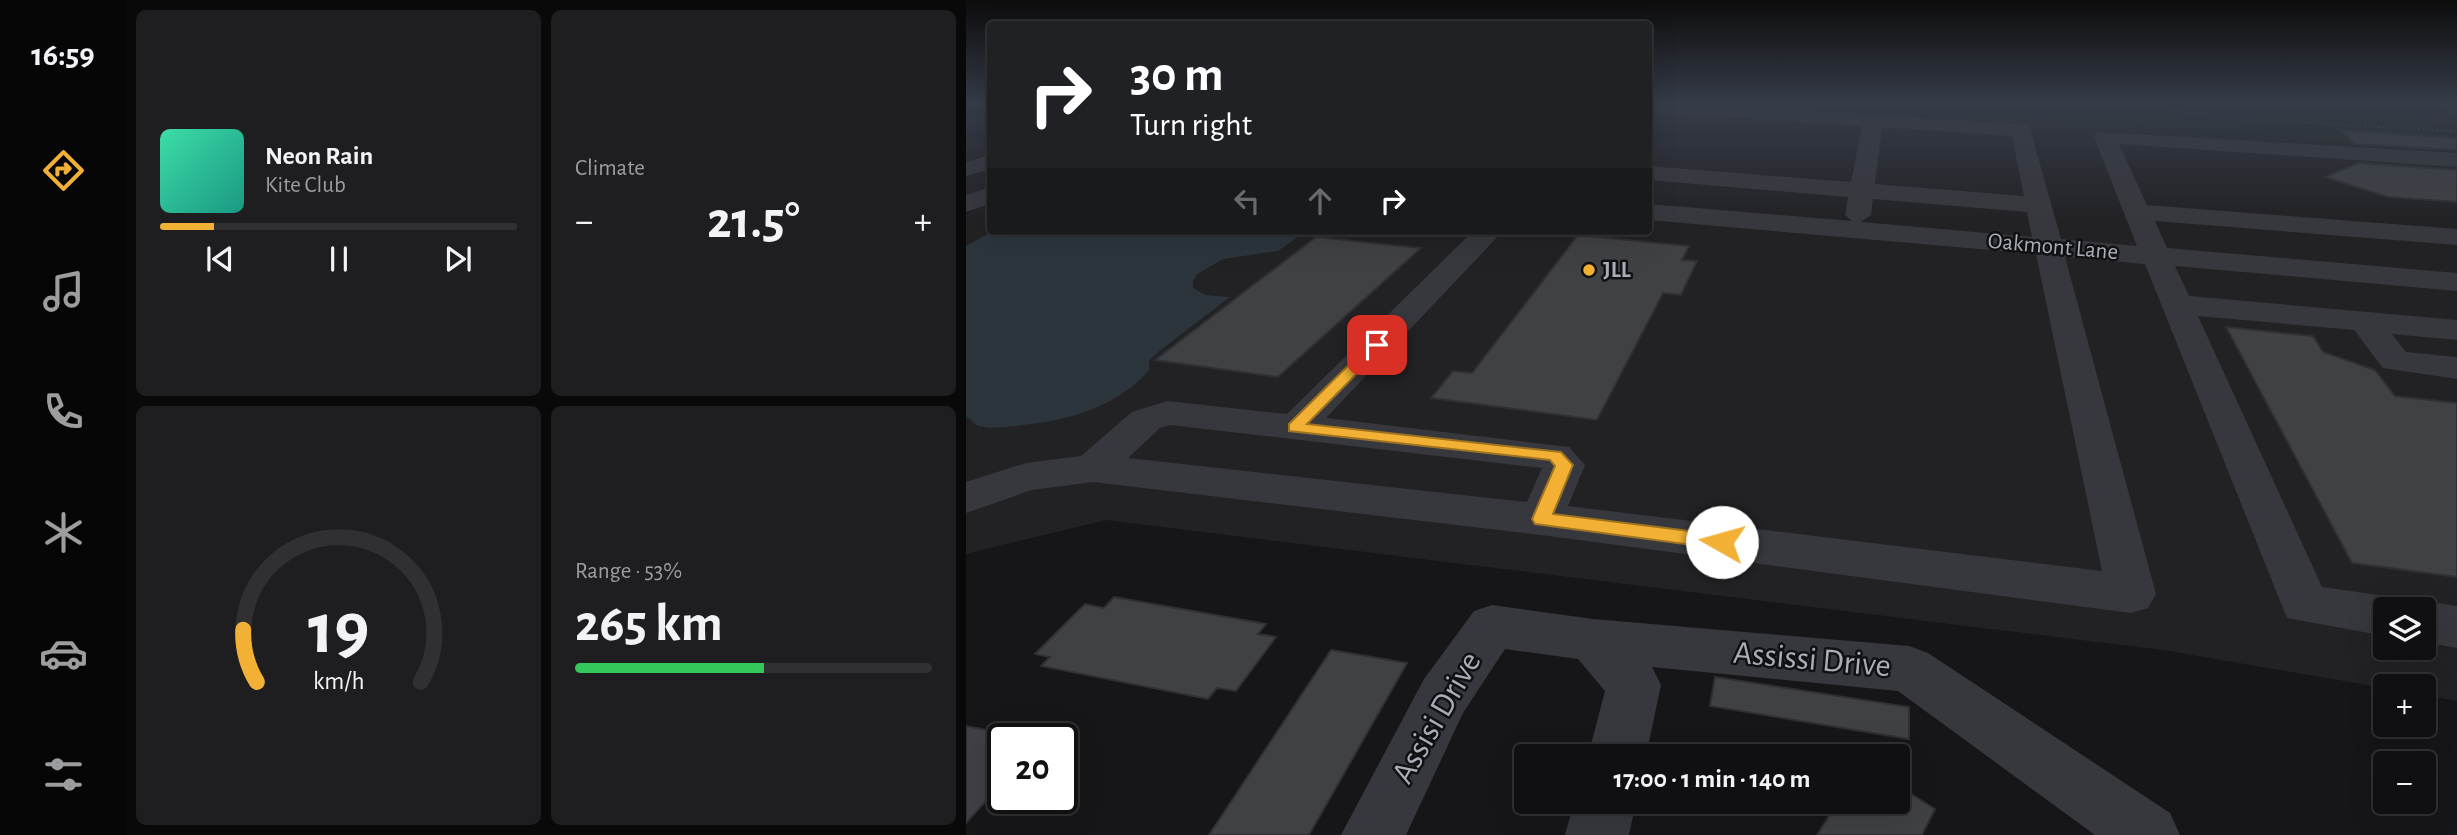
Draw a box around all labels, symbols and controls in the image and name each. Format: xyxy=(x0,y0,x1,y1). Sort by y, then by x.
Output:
text: 16:59 xyxy=(31,39,95,71)
icon: right xyxy=(1015,49,1106,140)
text: 30 m xyxy=(1130,51,1224,100)
text: Turn right xyxy=(1130,109,1252,141)
text: Neon Rain xyxy=(265,143,373,169)
icon: directions xyxy=(39,146,88,195)
text: Climate xyxy=(575,157,645,180)
text: Kite Club xyxy=(265,174,346,197)
icon: left xyxy=(1228,182,1266,220)
icon: ahead xyxy=(1301,182,1339,220)
icon: right xyxy=(1374,182,1412,220)
text: 21.5° xyxy=(707,195,800,247)
text: − xyxy=(575,203,593,241)
text: + xyxy=(914,203,932,241)
street label: Oakmont Lane xyxy=(1987,230,2119,264)
icon: previous xyxy=(201,240,239,278)
icon: pause xyxy=(320,240,358,278)
icon: next xyxy=(439,240,477,278)
place label: JLL xyxy=(1603,259,1631,282)
marker: JLL xyxy=(1581,262,1597,278)
icon: music xyxy=(39,267,88,316)
pin xyxy=(1347,315,1407,375)
icon: arrive xyxy=(1358,326,1396,364)
icon: phone xyxy=(39,387,88,436)
position arrow xyxy=(1685,505,1759,579)
icon: climate xyxy=(39,508,88,557)
text: Range · 53% xyxy=(575,560,682,583)
text: 19 xyxy=(308,594,369,667)
map controls xyxy=(2373,597,2436,814)
button: layers xyxy=(2373,597,2436,660)
text: 265 km xyxy=(575,598,723,650)
icon: car xyxy=(39,629,88,678)
street label: Assissi Drive xyxy=(1732,637,1892,683)
street label: Assisi Drive xyxy=(1386,647,1488,789)
text: km/h xyxy=(313,668,364,693)
button: + xyxy=(2373,674,2436,737)
speed limit sign: 20 xyxy=(987,723,1078,814)
icon: filters xyxy=(39,750,88,799)
button: − xyxy=(2373,751,2436,814)
text: 17:00 · 1 min · 140 m xyxy=(1614,766,1810,792)

